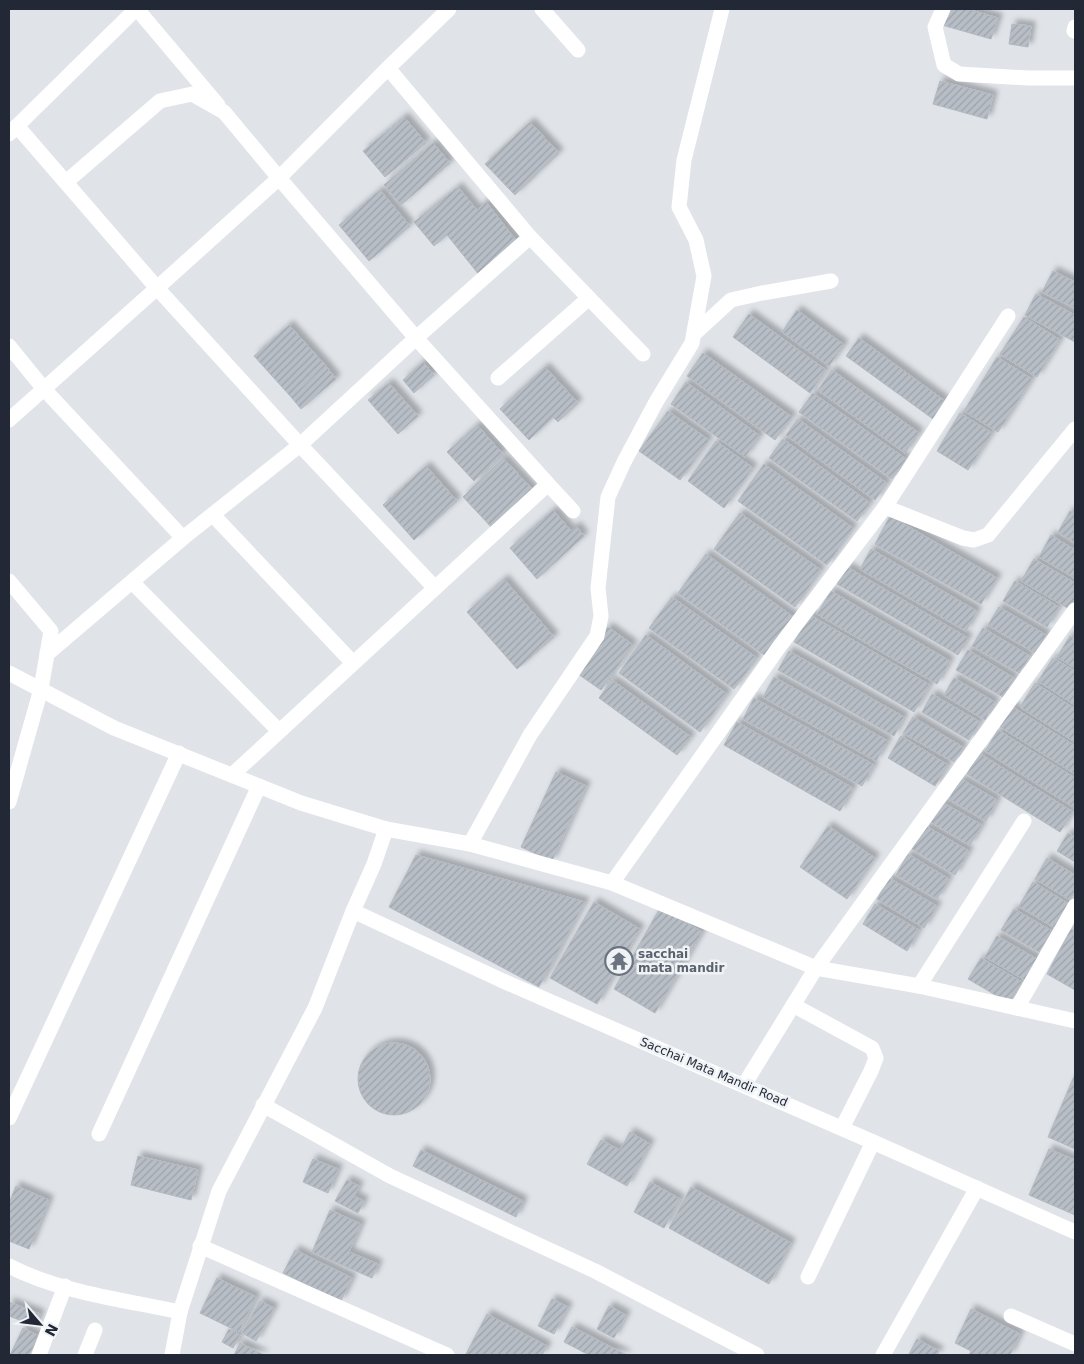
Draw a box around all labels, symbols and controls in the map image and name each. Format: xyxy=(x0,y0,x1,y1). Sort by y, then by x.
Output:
temple icon: sacchai mata mandir xyxy=(604,946,634,976)
place label: sacchai mata mandir xyxy=(638,947,724,975)
street label: Sacchai Mata Mandir Road xyxy=(638,1034,790,1110)
north arrow xyxy=(15,1299,65,1349)
text: N xyxy=(42,1321,61,1339)

